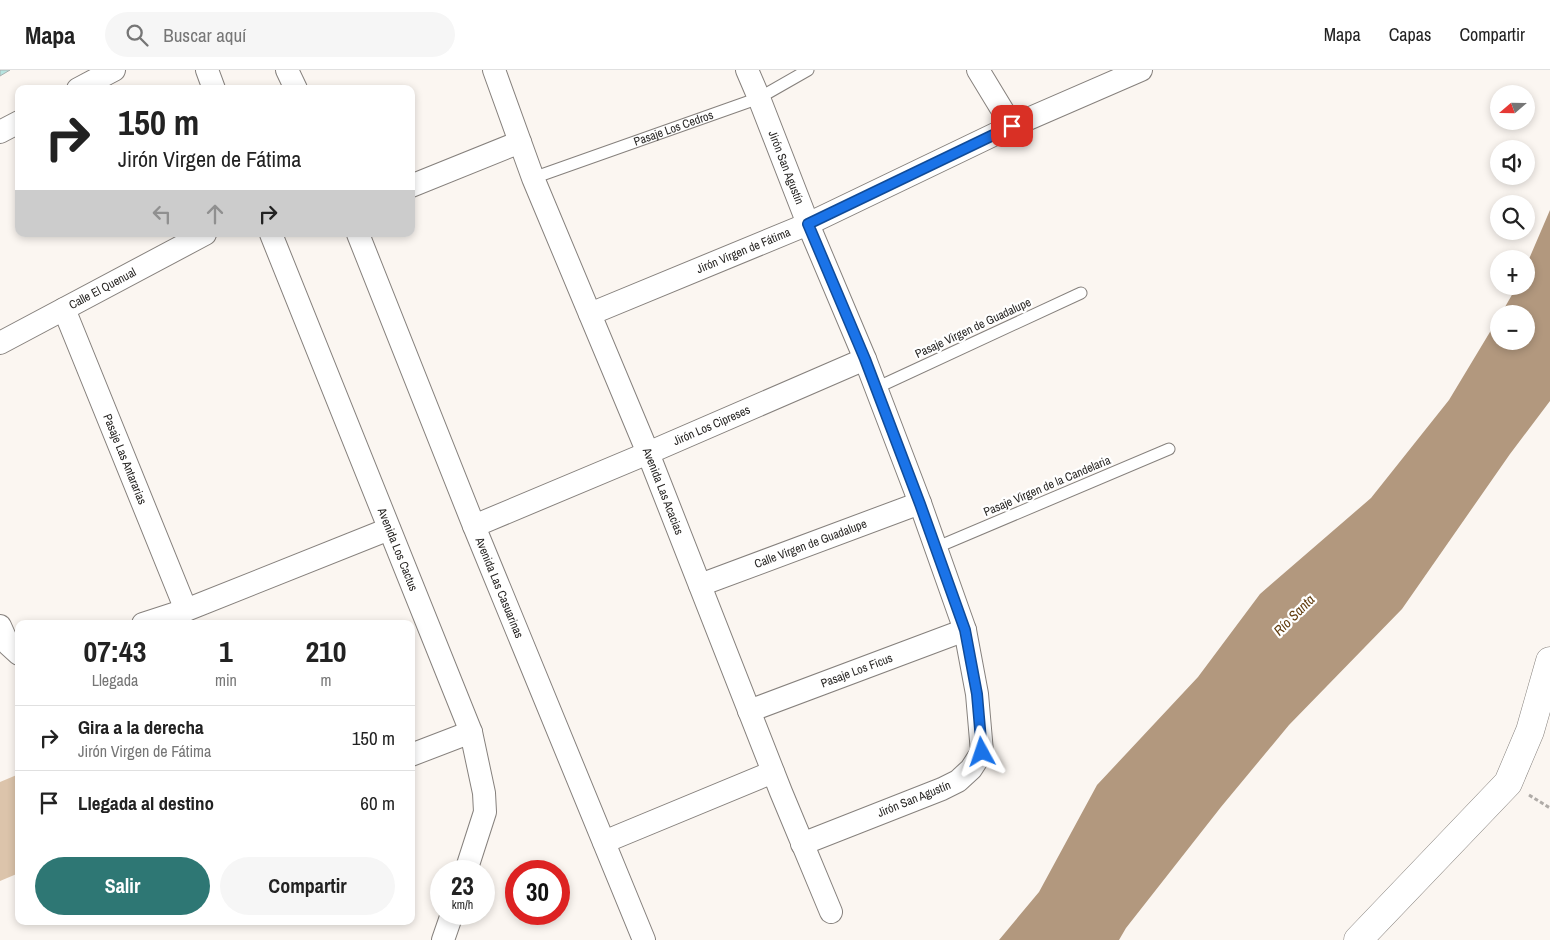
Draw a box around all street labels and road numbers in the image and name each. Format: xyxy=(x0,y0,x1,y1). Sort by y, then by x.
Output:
street label: Pasaje Los Cedros xyxy=(632,107,715,150)
street label: Jirón San Agustín xyxy=(764,128,808,207)
street label: Jirón Virgen de Fátima xyxy=(694,224,793,277)
street label: Calle El Quenual xyxy=(66,264,139,313)
street label: Pasaje Virgen de Guadalupe xyxy=(912,294,1034,362)
street label: Jirón Los Cipreses xyxy=(670,402,753,449)
street label: Pasaje Las Antararias xyxy=(99,411,150,507)
street label: Avenida Las Acacias xyxy=(638,445,687,537)
street label: Pasaje Virgen de la Candelaria xyxy=(981,452,1113,520)
street label: Avenida Los Cactus xyxy=(374,505,422,593)
street label: Calle Virgen de Guadalupe xyxy=(752,516,869,572)
street label: Avenida Las Casuarinas xyxy=(471,534,527,641)
street label: Pasaje Los Ficus xyxy=(818,650,895,691)
street label: Jirón San Agustín xyxy=(875,777,953,821)

